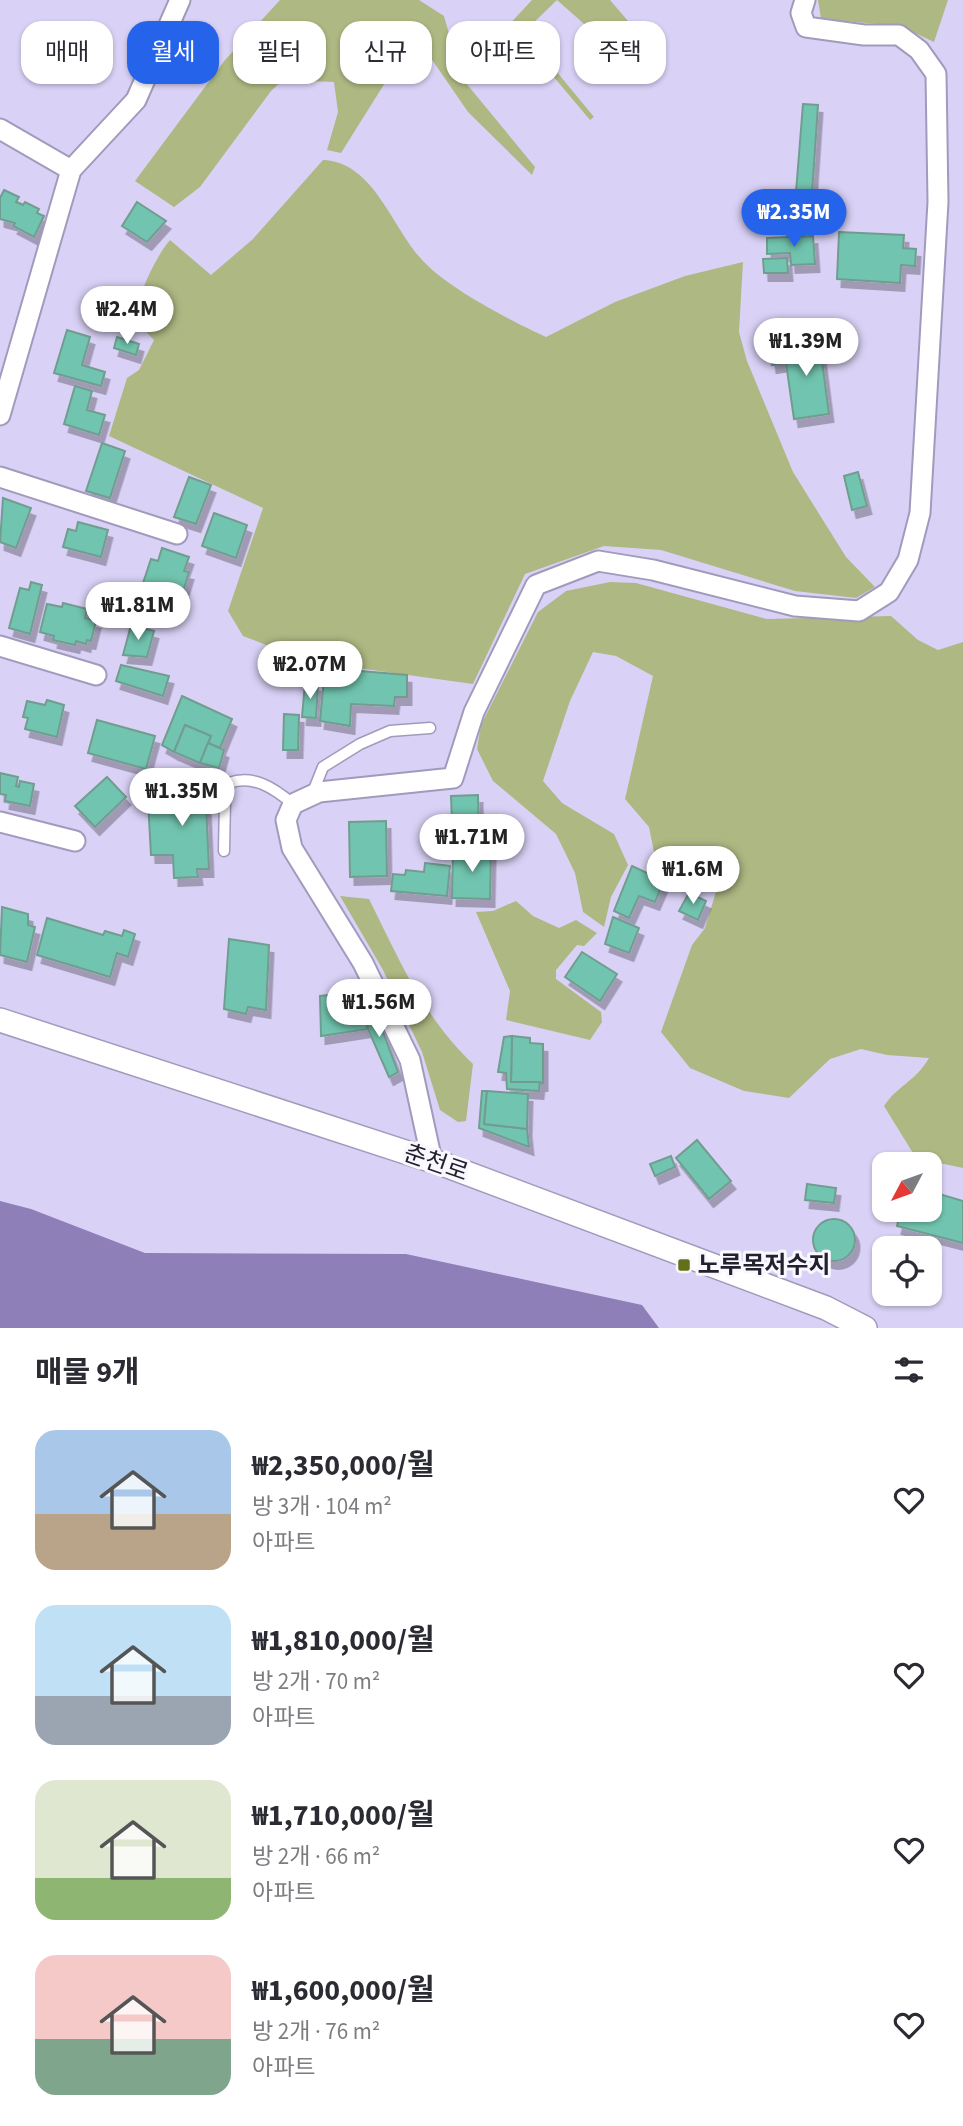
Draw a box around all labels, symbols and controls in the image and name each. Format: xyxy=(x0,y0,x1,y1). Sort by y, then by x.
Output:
chip: 매매 xyxy=(21,21,113,84)
chip: 월세 xyxy=(127,21,219,84)
chip: 필터 xyxy=(233,21,326,84)
chip: 신규 xyxy=(340,21,432,84)
chip: 아파트 xyxy=(446,21,560,84)
chip: 주택 xyxy=(574,21,666,84)
pin: ₩2.35M xyxy=(737,190,851,249)
text: ₩2.35M xyxy=(757,195,831,228)
pin: ₩2.4M xyxy=(78,286,176,346)
text: ₩2.4M xyxy=(97,292,157,325)
pin: ₩1.39M xyxy=(749,318,863,378)
text: ₩1.39M xyxy=(769,324,843,357)
pin: ₩1.81M xyxy=(81,582,195,642)
text: ₩1.81M xyxy=(101,588,175,621)
pin: ₩2.07M xyxy=(253,642,367,701)
text: ₩2.07M xyxy=(273,647,347,680)
pin: ₩1.35M xyxy=(125,768,239,828)
text: ₩1.35M xyxy=(145,774,219,807)
pin: ₩1.71M xyxy=(415,814,529,874)
text: ₩1.71M xyxy=(435,820,509,853)
pin: ₩1.6M xyxy=(644,846,742,906)
text: ₩1.6M xyxy=(663,852,723,885)
pin: ₩1.56M xyxy=(322,979,436,1039)
text: ₩1.56M xyxy=(342,985,416,1018)
street label: 춘천로 xyxy=(399,1136,473,1190)
north arrow xyxy=(872,1152,942,1222)
map controls xyxy=(872,1152,942,1306)
button: locate xyxy=(872,1236,942,1306)
place label: 노루목저수지 xyxy=(698,1248,830,1283)
marker: 노루목저수지 xyxy=(676,1257,692,1273)
text: 매물 9개 xyxy=(35,1351,140,1394)
icon: filters xyxy=(890,1351,928,1389)
text: ₩2,350,000/월 xyxy=(252,1444,435,1487)
icon: home xyxy=(91,1458,175,1542)
icon: heart xyxy=(890,1481,928,1519)
text: 방 3개 · 104 m² xyxy=(252,1490,392,1523)
text: 아파트 xyxy=(252,1526,315,1559)
text: ₩1,810,000/월 xyxy=(252,1619,435,1662)
icon: home xyxy=(91,1633,175,1717)
icon: heart xyxy=(890,1656,928,1694)
text: 방 2개 · 70 m² xyxy=(252,1665,380,1698)
text: 아파트 xyxy=(252,1701,315,1734)
text: ₩1,710,000/월 xyxy=(252,1794,435,1837)
icon: home xyxy=(91,1808,175,1892)
icon: heart xyxy=(890,1831,928,1869)
text: 방 2개 · 66 m² xyxy=(252,1840,380,1873)
text: 아파트 xyxy=(252,1876,315,1909)
text: ₩1,600,000/월 xyxy=(252,1969,435,2012)
icon: home xyxy=(91,1983,175,2067)
icon: heart xyxy=(890,2006,928,2044)
text: 방 2개 · 76 m² xyxy=(252,2015,380,2048)
text: 아파트 xyxy=(252,2051,315,2084)

